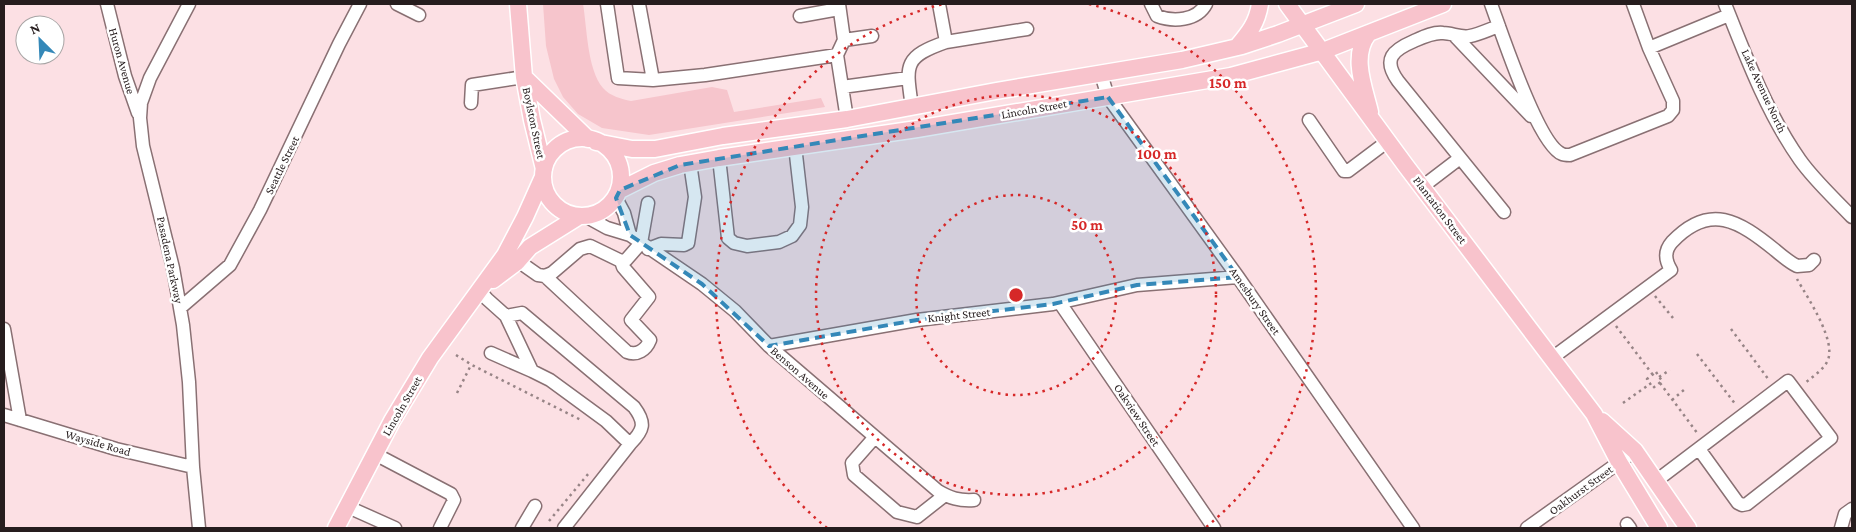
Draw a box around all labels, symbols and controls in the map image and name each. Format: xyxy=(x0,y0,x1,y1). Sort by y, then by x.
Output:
north arrow xyxy=(15,15,65,65)
text: N xyxy=(27,19,43,37)
street label: Huron Avenue xyxy=(106,26,138,96)
street label: Lake Avenue North xyxy=(1738,47,1790,136)
text: 150 m xyxy=(1209,75,1247,91)
street label: Boylston Street xyxy=(520,86,549,161)
street label: Lincoln Street xyxy=(1000,96,1069,122)
street label: Seattle Street xyxy=(262,133,303,196)
text: 100 m xyxy=(1137,146,1177,162)
street label: Plantation Street xyxy=(1410,174,1470,247)
street label: Pasadena Parkway xyxy=(154,215,186,305)
text: 50 m xyxy=(1071,217,1103,233)
street label: Amesbury Street xyxy=(1227,265,1284,338)
centre of rings xyxy=(1007,286,1025,304)
street label: Knight Street xyxy=(927,305,992,325)
street label: Benson Avenue xyxy=(768,344,832,402)
street label: Lincoln Street xyxy=(379,373,425,438)
street label: Oakview Street xyxy=(1111,381,1164,450)
street label: Wayside Road xyxy=(64,427,133,459)
street label: Oakhurst Street xyxy=(1546,462,1616,518)

